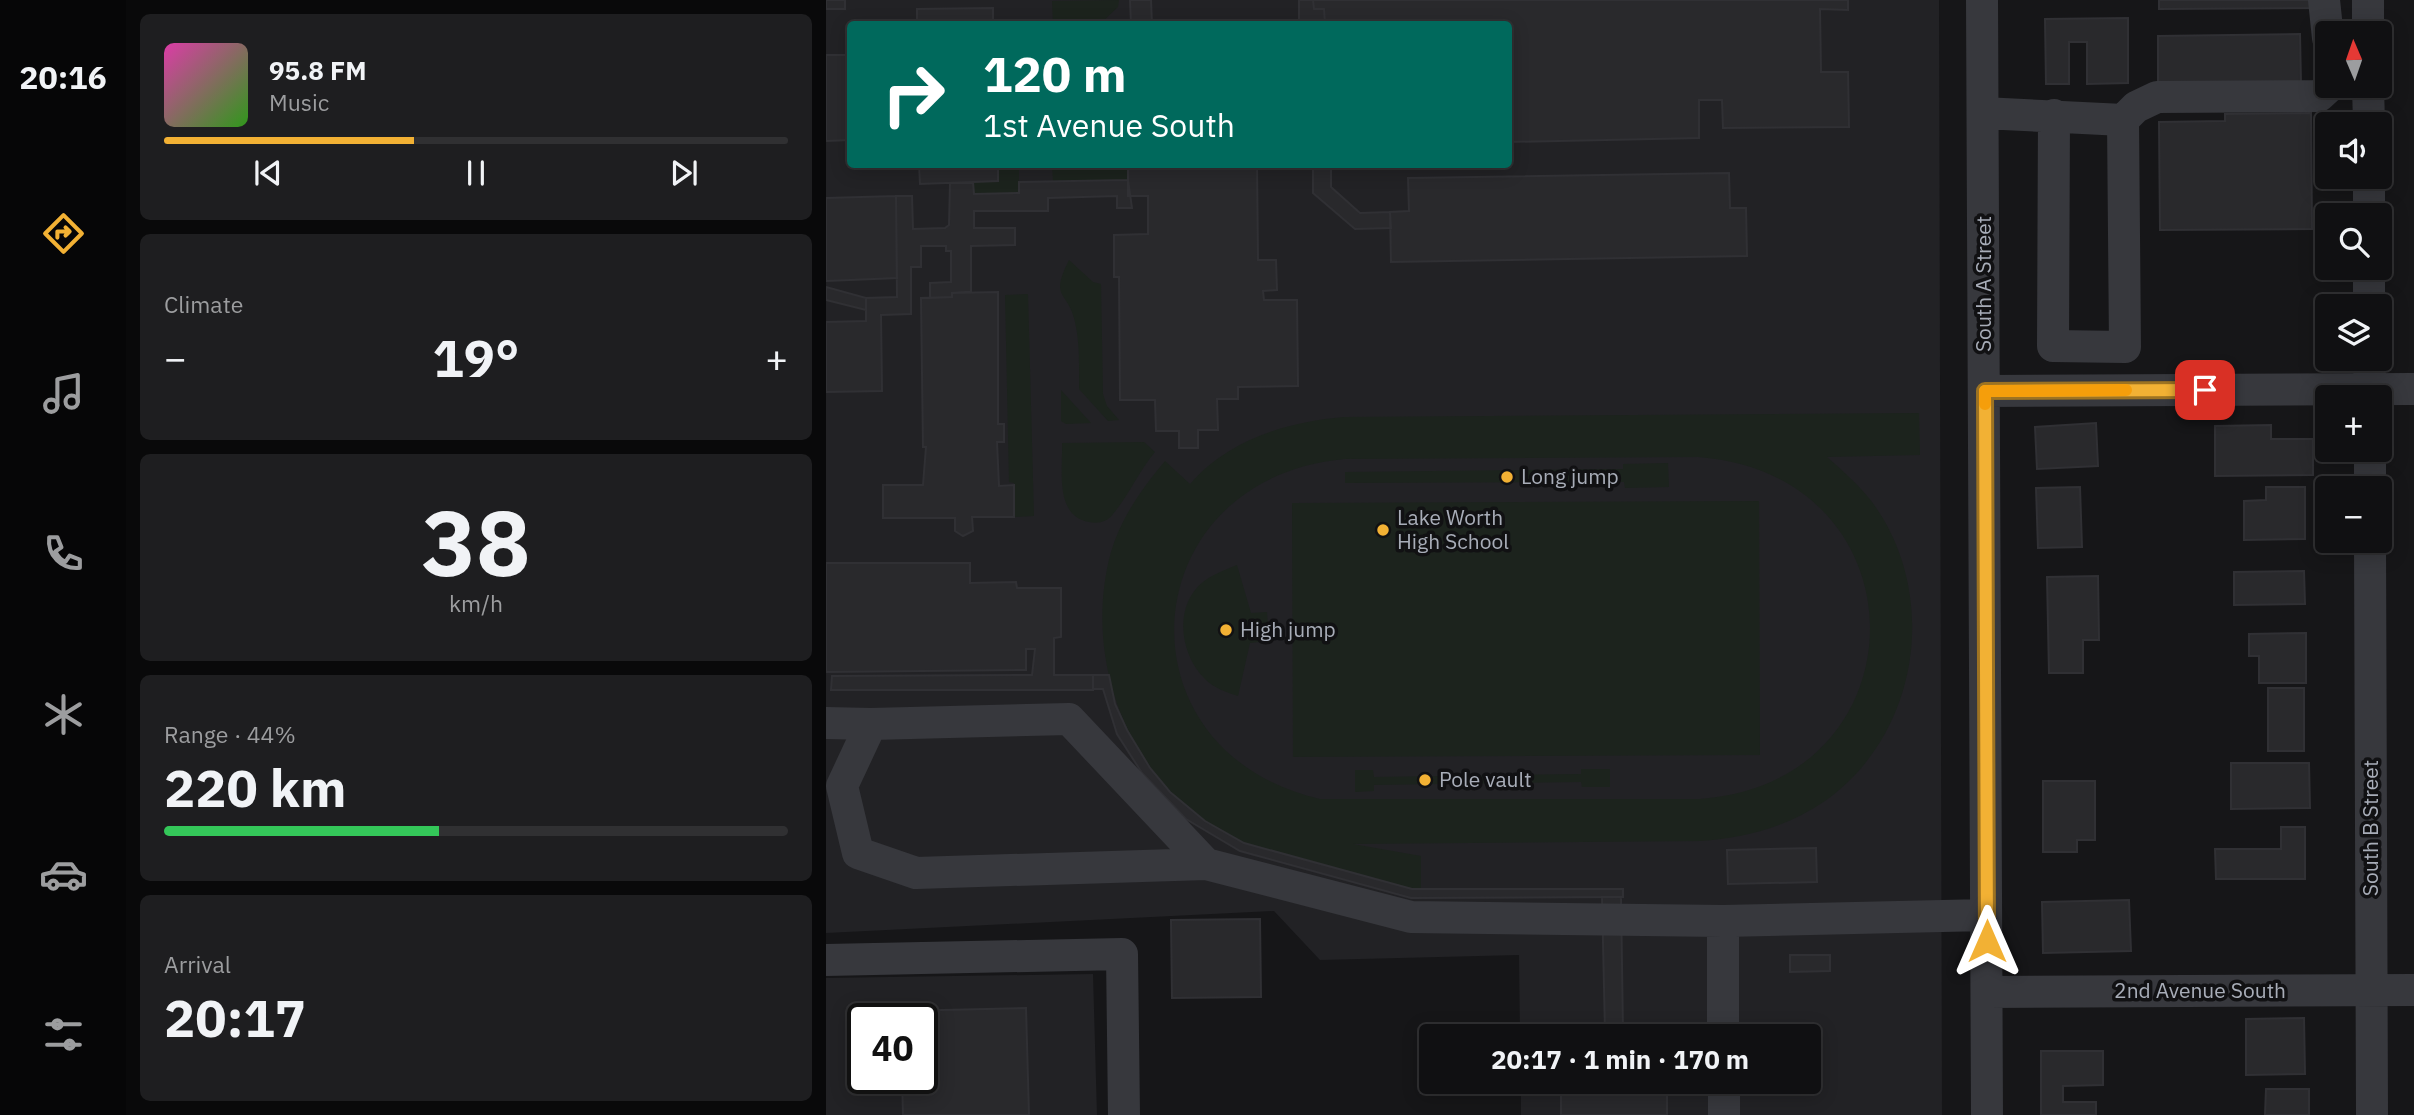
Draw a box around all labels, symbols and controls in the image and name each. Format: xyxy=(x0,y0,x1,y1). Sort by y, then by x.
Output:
north arrow xyxy=(2315,21,2392,98)
map controls xyxy=(2315,21,2392,553)
text: 120 m xyxy=(983,42,1127,105)
icon: right xyxy=(868,49,959,140)
text: 95.8 FM xyxy=(269,53,367,87)
text: 20:16 xyxy=(19,56,107,98)
text: Music xyxy=(269,87,329,117)
text: 1st Avenue South xyxy=(983,104,1235,146)
button: sound xyxy=(2315,112,2392,189)
icon: previous xyxy=(249,154,287,192)
icon: pause xyxy=(457,154,495,192)
icon: next xyxy=(665,154,703,192)
button: search xyxy=(2315,203,2392,280)
icon: directions xyxy=(39,209,88,258)
street label: South A Street xyxy=(1969,216,1997,352)
text: Climate xyxy=(164,289,243,319)
button: layers xyxy=(2315,294,2392,371)
text: 19° xyxy=(433,324,519,391)
text: − xyxy=(164,333,187,382)
text: + xyxy=(765,333,788,382)
pin xyxy=(2175,360,2235,420)
icon: music xyxy=(39,369,88,418)
icon: arrive xyxy=(2186,371,2224,409)
button: + xyxy=(2315,385,2392,462)
place label: Long jump xyxy=(1521,462,1619,490)
marker: Long jump xyxy=(1499,469,1515,485)
button: − xyxy=(2315,476,2392,553)
text: 38 xyxy=(421,483,531,601)
place label: Lake Worth High School xyxy=(1397,503,1509,555)
marker: Lake Worth High School xyxy=(1375,522,1391,538)
icon: phone xyxy=(39,529,88,578)
text: km/h xyxy=(449,588,503,618)
place label: High jump xyxy=(1240,615,1336,643)
marker: High jump xyxy=(1218,622,1234,638)
icon: climate xyxy=(39,690,88,739)
text: Range · 44% xyxy=(164,719,296,749)
text: 220 km xyxy=(164,754,346,821)
street label: South B Street xyxy=(2356,760,2384,896)
place label: Pole vault xyxy=(1439,765,1532,793)
marker: Pole vault xyxy=(1417,772,1433,788)
icon: car xyxy=(39,850,88,899)
position arrow xyxy=(1950,904,2024,978)
text: Arrival xyxy=(164,949,231,979)
street label: 2nd Avenue South xyxy=(2114,976,2286,1004)
text: 20:17 xyxy=(164,984,306,1051)
speed limit sign: 40 xyxy=(847,1003,938,1094)
icon: filters xyxy=(39,1010,88,1059)
text: 20:17 · 1 min · 170 m xyxy=(1491,1042,1749,1076)

